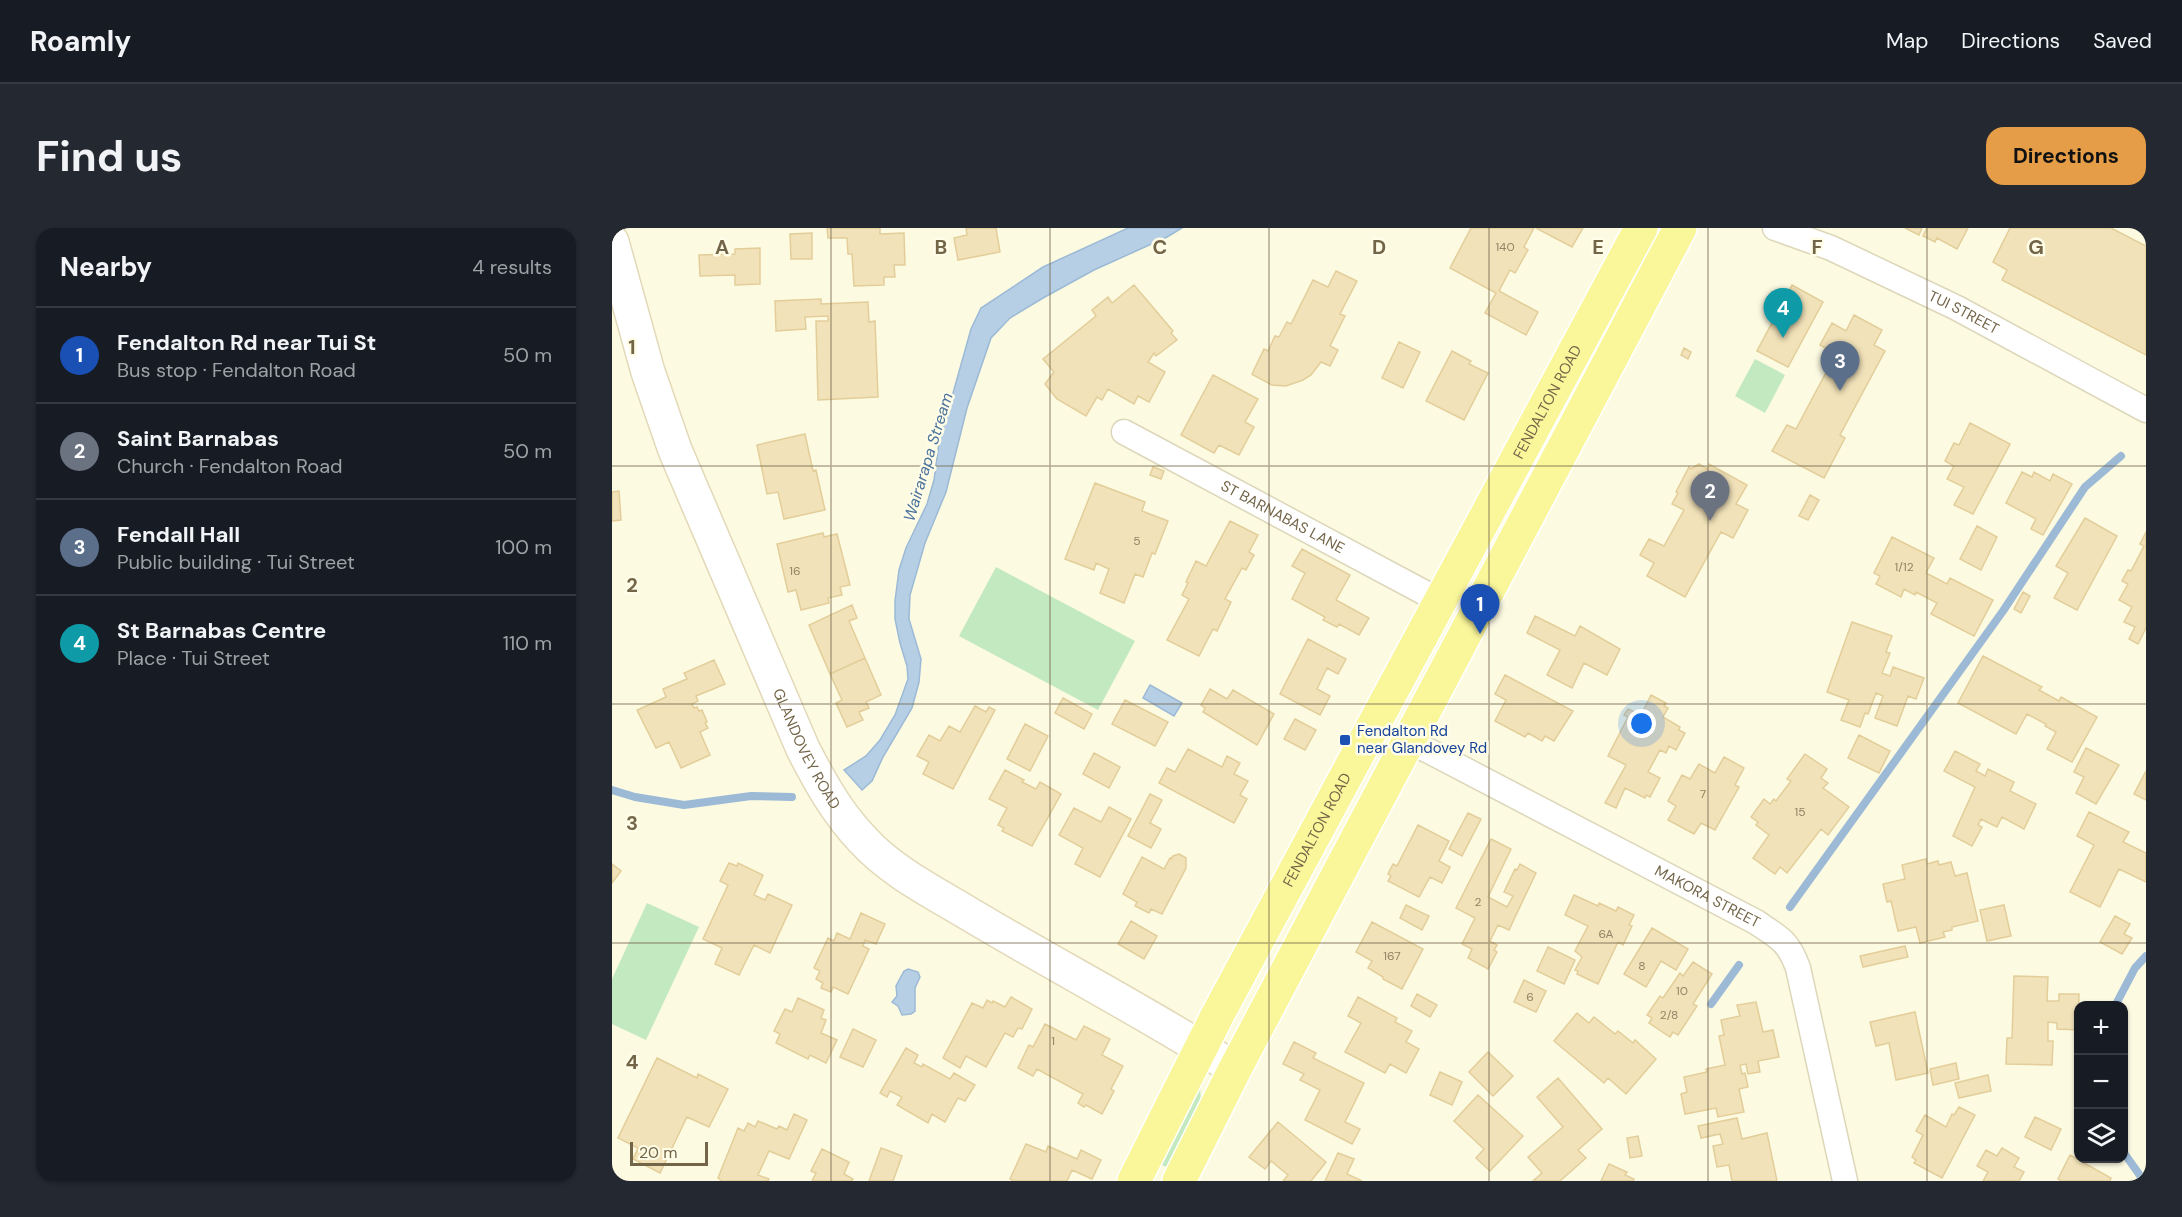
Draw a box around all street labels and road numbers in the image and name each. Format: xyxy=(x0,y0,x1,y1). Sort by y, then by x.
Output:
street label: TUI STREET xyxy=(1925,286,2003,339)
street label: FENDALTON ROAD xyxy=(1509,341,1586,462)
street label: ST BARNABAS LANE xyxy=(1217,476,1348,558)
street label: GLANDOVEY ROAD xyxy=(768,685,845,813)
street label: FENDALTON ROAD xyxy=(1278,769,1356,890)
street label: MAKORA STREET xyxy=(1651,861,1764,932)

